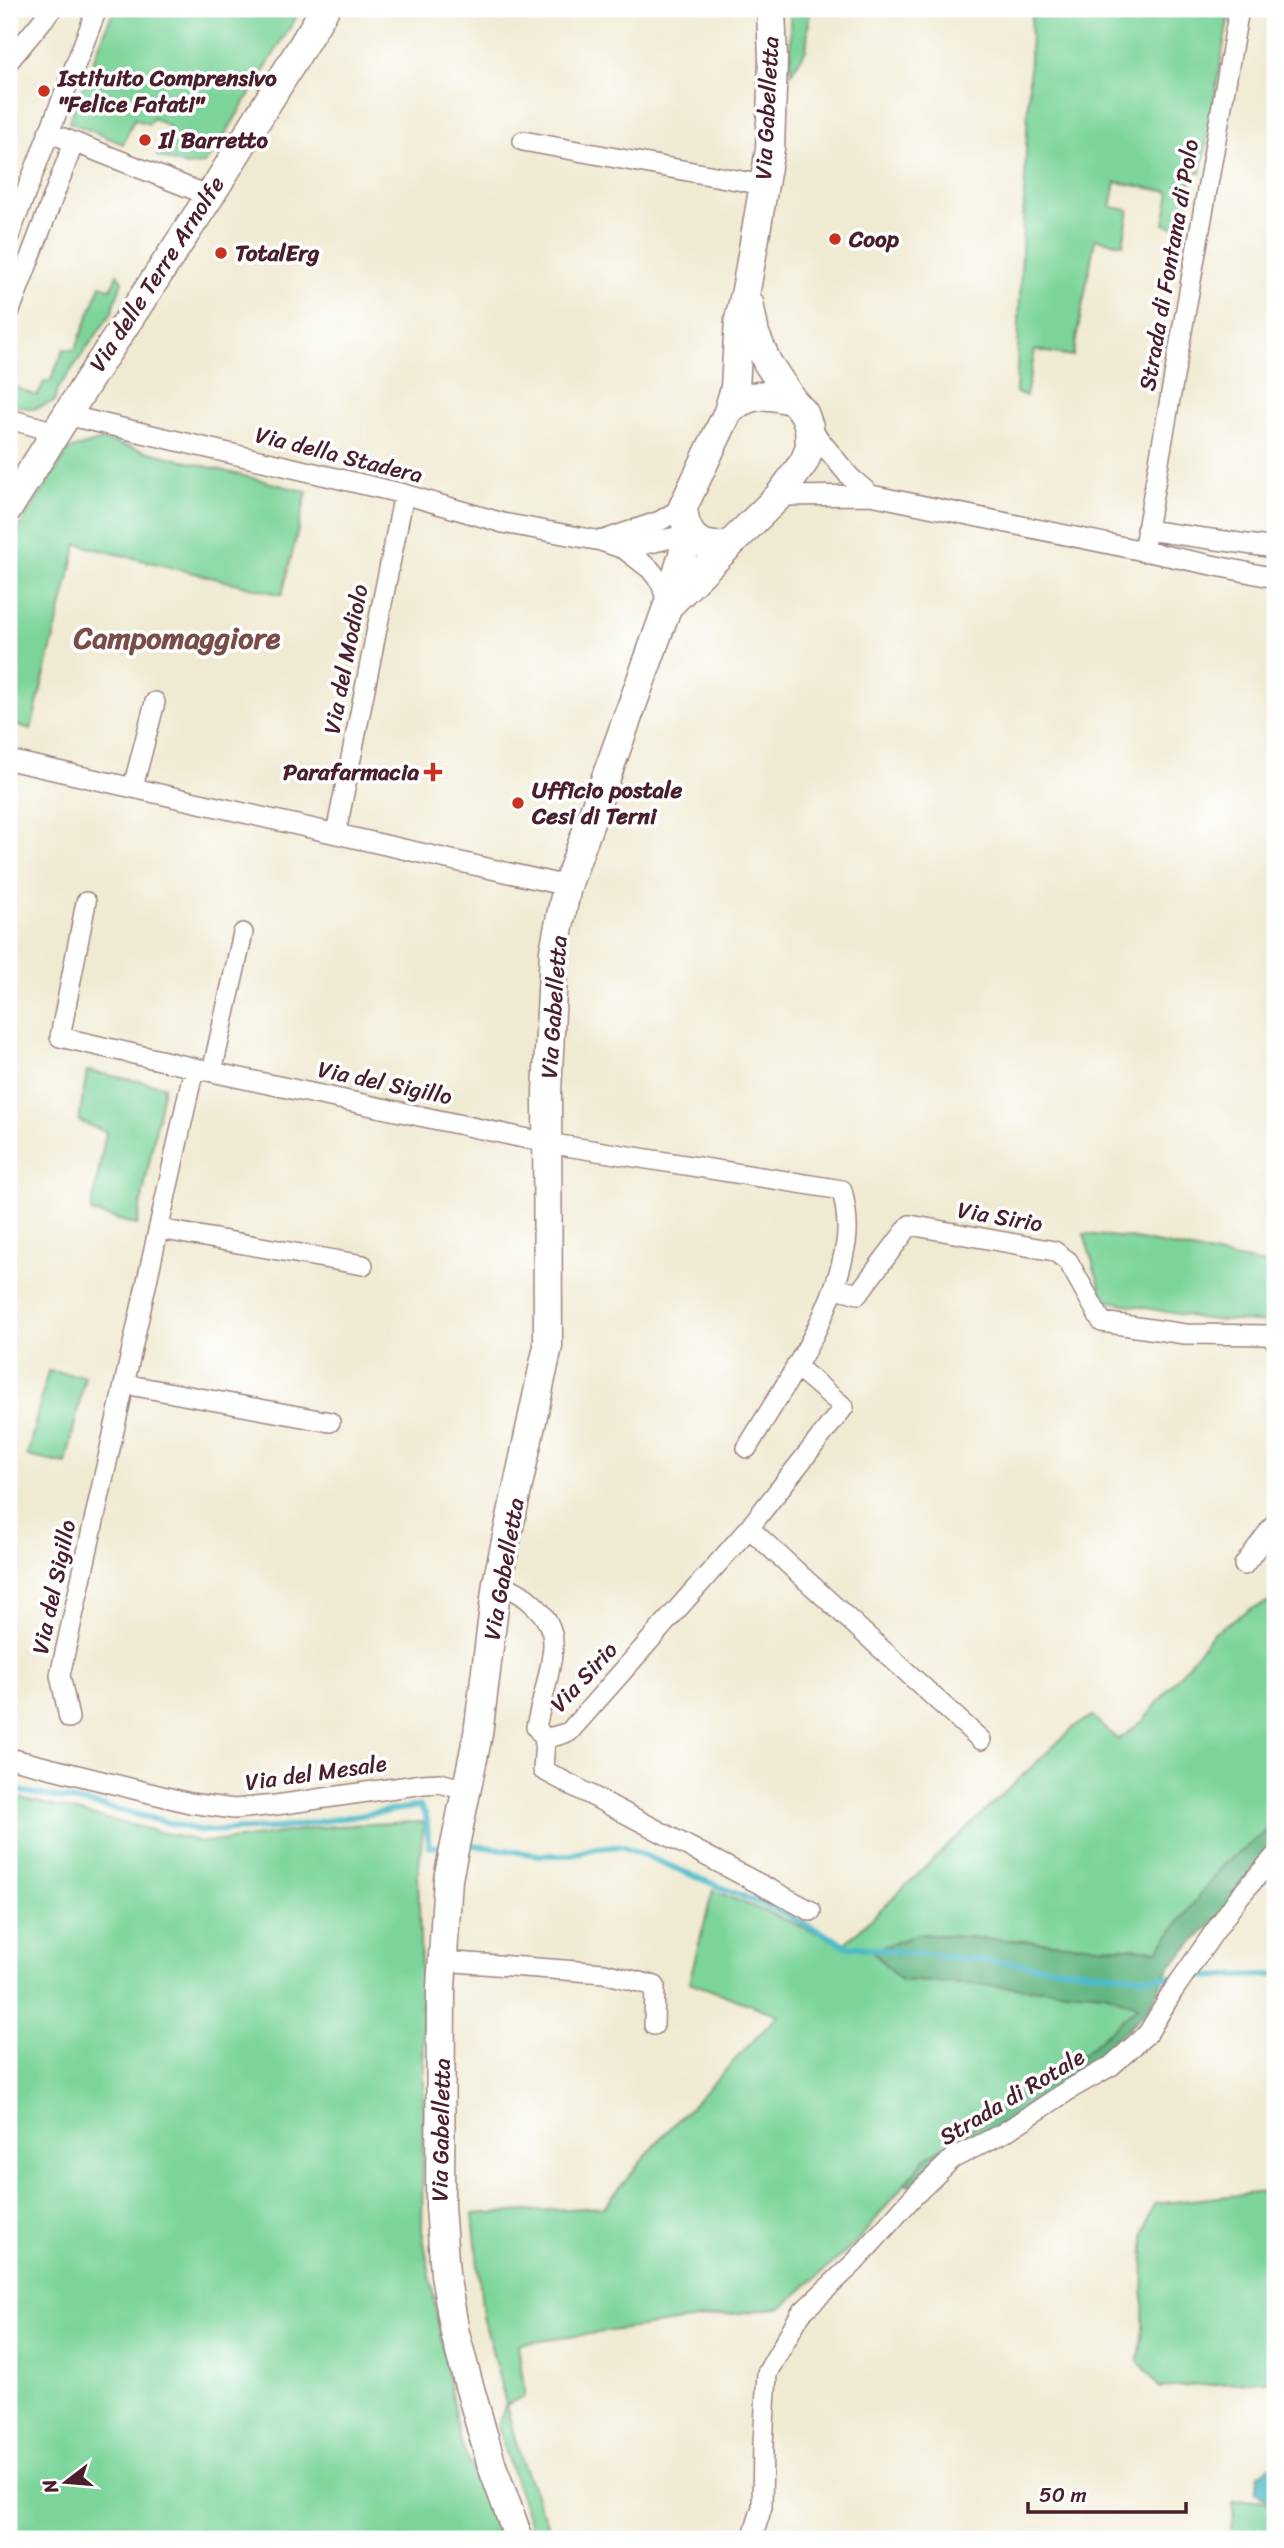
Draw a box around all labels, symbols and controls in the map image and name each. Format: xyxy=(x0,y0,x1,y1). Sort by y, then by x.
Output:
street label: Via Gabelletta xyxy=(743,35,791,181)
place label: Istituito Comprensivo "Felice Fatati" xyxy=(57,58,277,125)
marker: Istituito Comprensivo "Felice Fatati" xyxy=(36,83,52,99)
place label: Il Barretto xyxy=(158,120,268,161)
marker: Il Barretto xyxy=(137,132,153,148)
street label: Strada di Fontana di Polo xyxy=(1127,136,1211,394)
street label: Via delle Terre Arnolfe xyxy=(78,167,236,380)
place label: Coop xyxy=(848,219,900,260)
marker: Coop xyxy=(827,231,843,247)
place label: TotalErg xyxy=(235,233,320,274)
marker: TotalErg xyxy=(213,245,229,261)
street label: Via della Stadera xyxy=(251,414,427,496)
street label: Via del Modiolo xyxy=(311,580,381,737)
district label: Campomaggiore xyxy=(73,611,281,665)
place label: Parafarmacia xyxy=(283,752,419,793)
marker: Parafarmacia xyxy=(425,764,441,780)
place label: Ufficio postale Cesi di Terni xyxy=(531,770,683,837)
marker: Ufficio postale Cesi di Terni xyxy=(510,795,526,811)
street label: Via Gabelletta xyxy=(529,934,579,1080)
street label: Via del Sigillo xyxy=(314,1049,456,1117)
street label: Via Sirio xyxy=(954,1189,1046,1245)
street label: Via Gabelletta xyxy=(471,1494,537,1643)
street label: Via del Sigillo xyxy=(20,1516,88,1658)
street label: Via Sirio xyxy=(540,1631,628,1722)
street label: Via del Mesale xyxy=(243,1743,389,1803)
street label: Strada di Rotale xyxy=(931,2037,1093,2157)
street label: Via Gabelletta xyxy=(419,2058,463,2202)
north arrow xyxy=(32,2446,102,2516)
scale bar xyxy=(1028,2471,1186,2515)
text: N xyxy=(32,2475,68,2498)
text: 50 m xyxy=(1039,2476,1087,2514)

